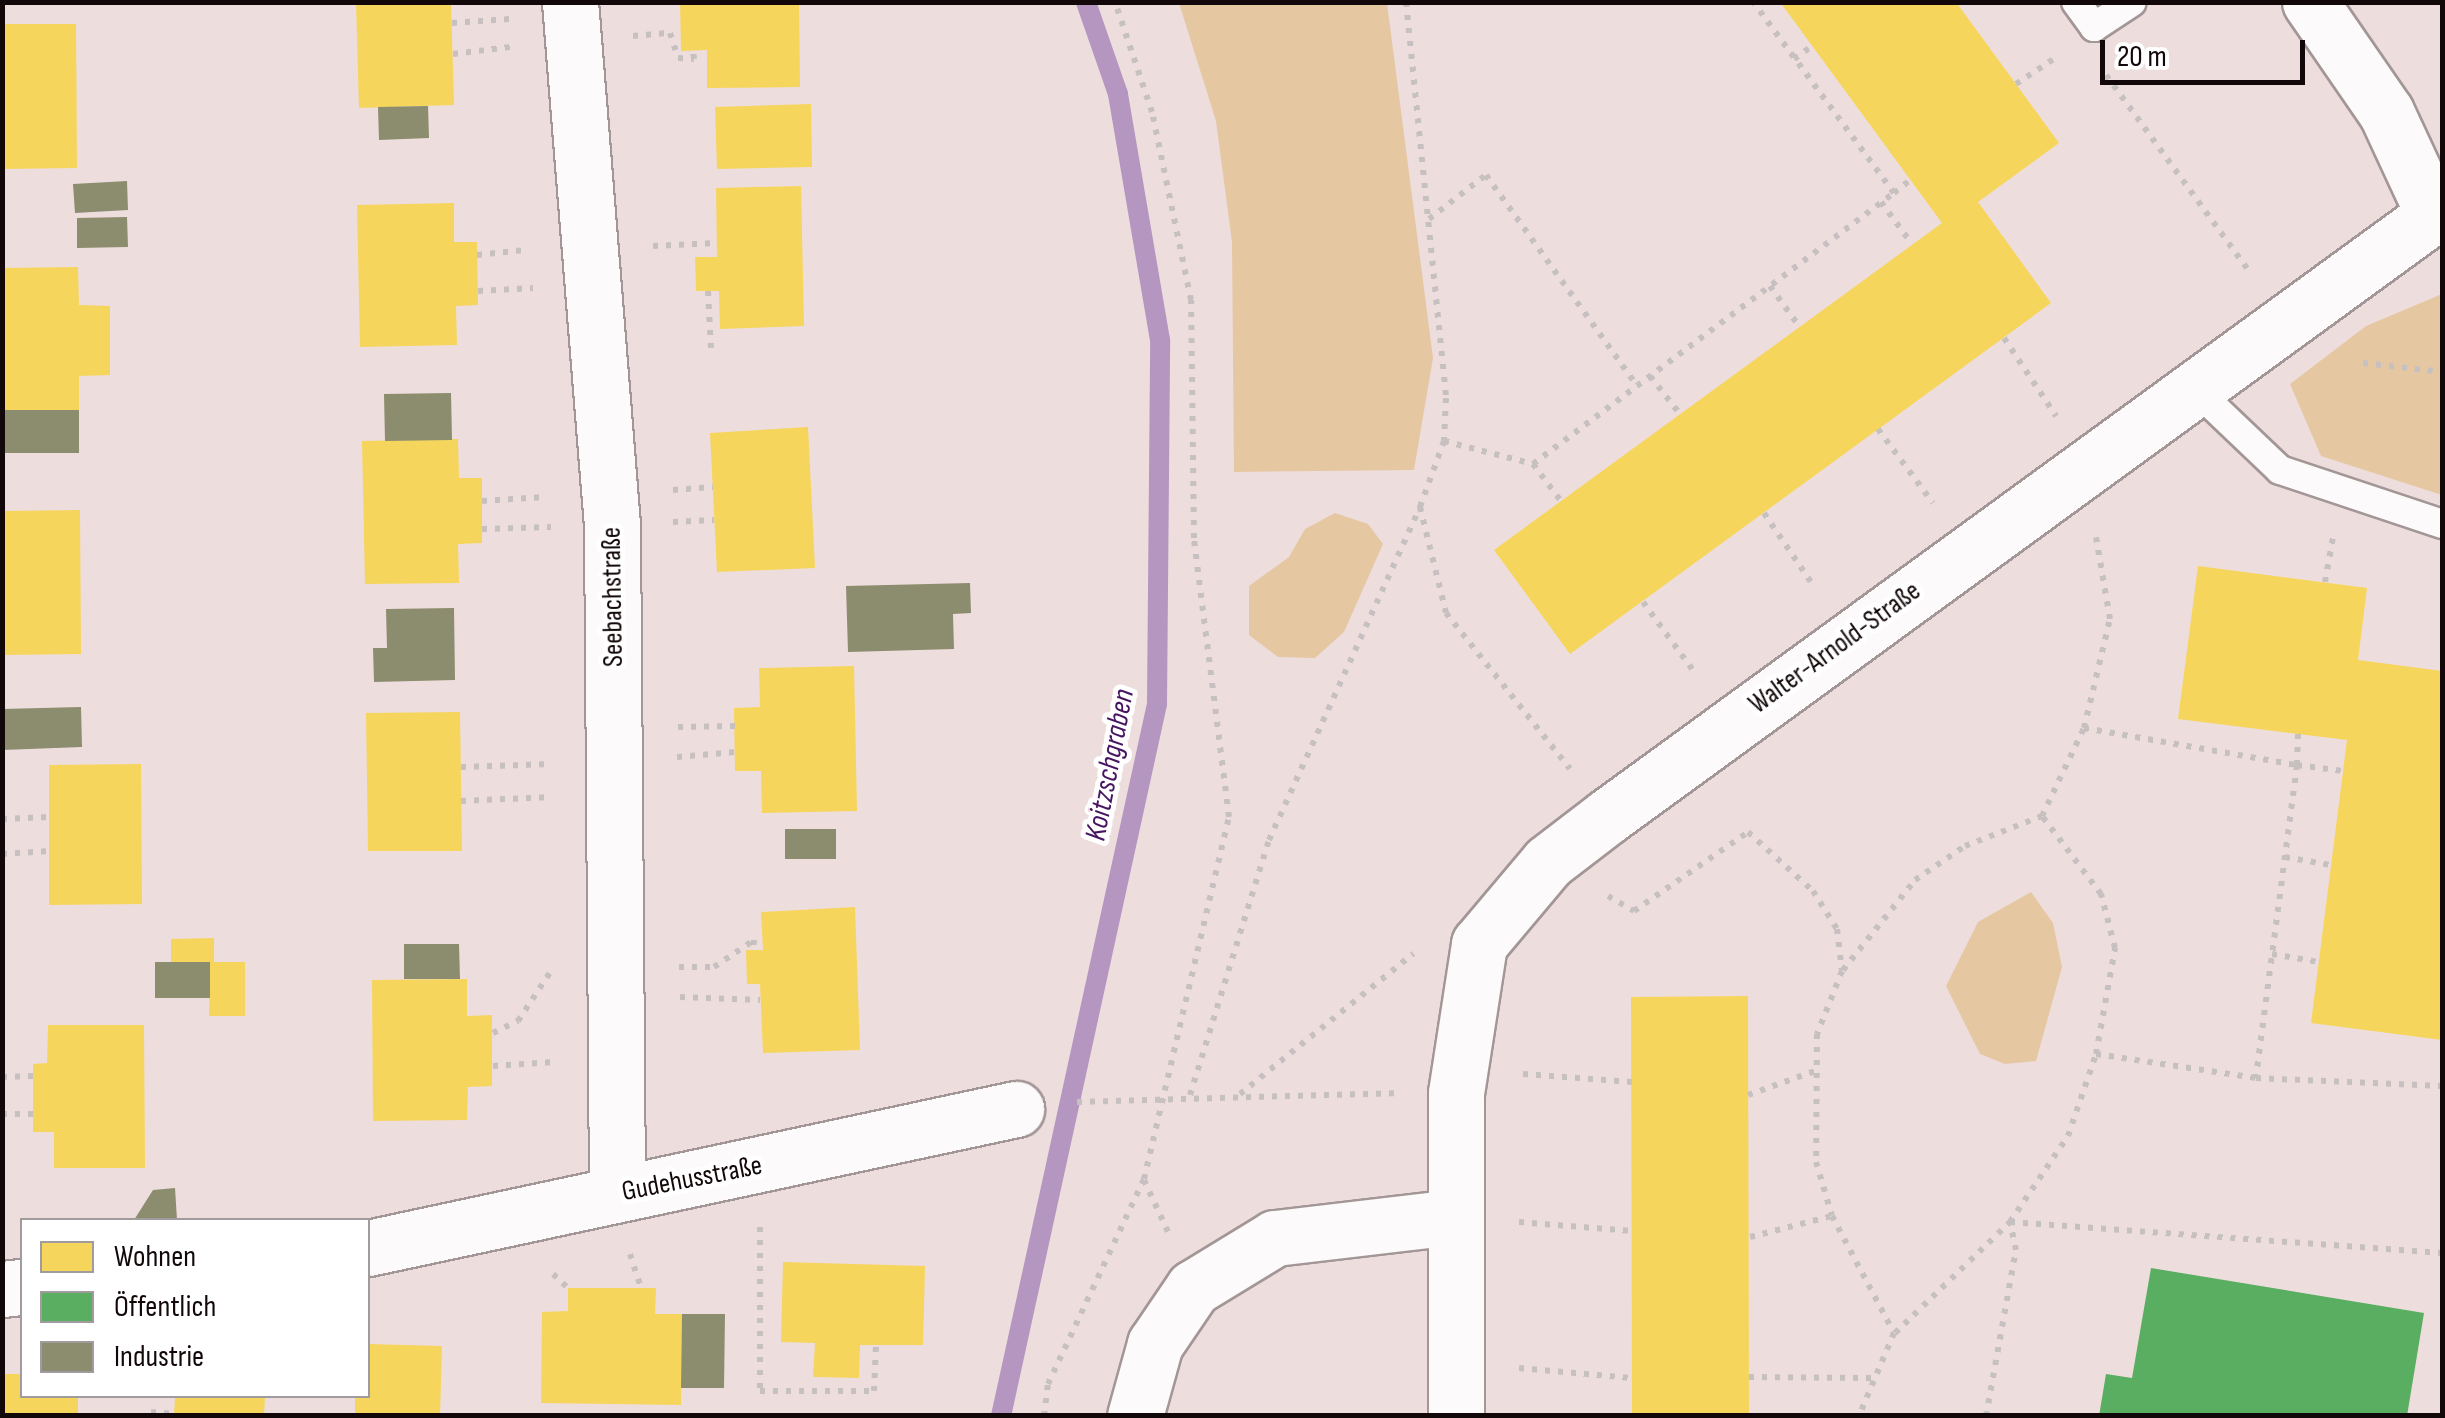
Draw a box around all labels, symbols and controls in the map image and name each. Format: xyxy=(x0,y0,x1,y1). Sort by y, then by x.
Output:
scale bar xyxy=(2105,20,2310,82)
text: 20 m xyxy=(2117,39,2167,75)
street label: Seebachstraße xyxy=(595,527,631,667)
street label: Walter-Arnold-Straße xyxy=(1743,575,1927,721)
water label: Koitzschgraben xyxy=(1078,686,1142,844)
street label: Gudehusstraße xyxy=(619,1149,765,1209)
legend xyxy=(20,1218,370,1398)
text: Wohnen xyxy=(114,1239,196,1275)
text: Öffentlich xyxy=(114,1289,216,1325)
text: Industrie xyxy=(114,1339,204,1375)

